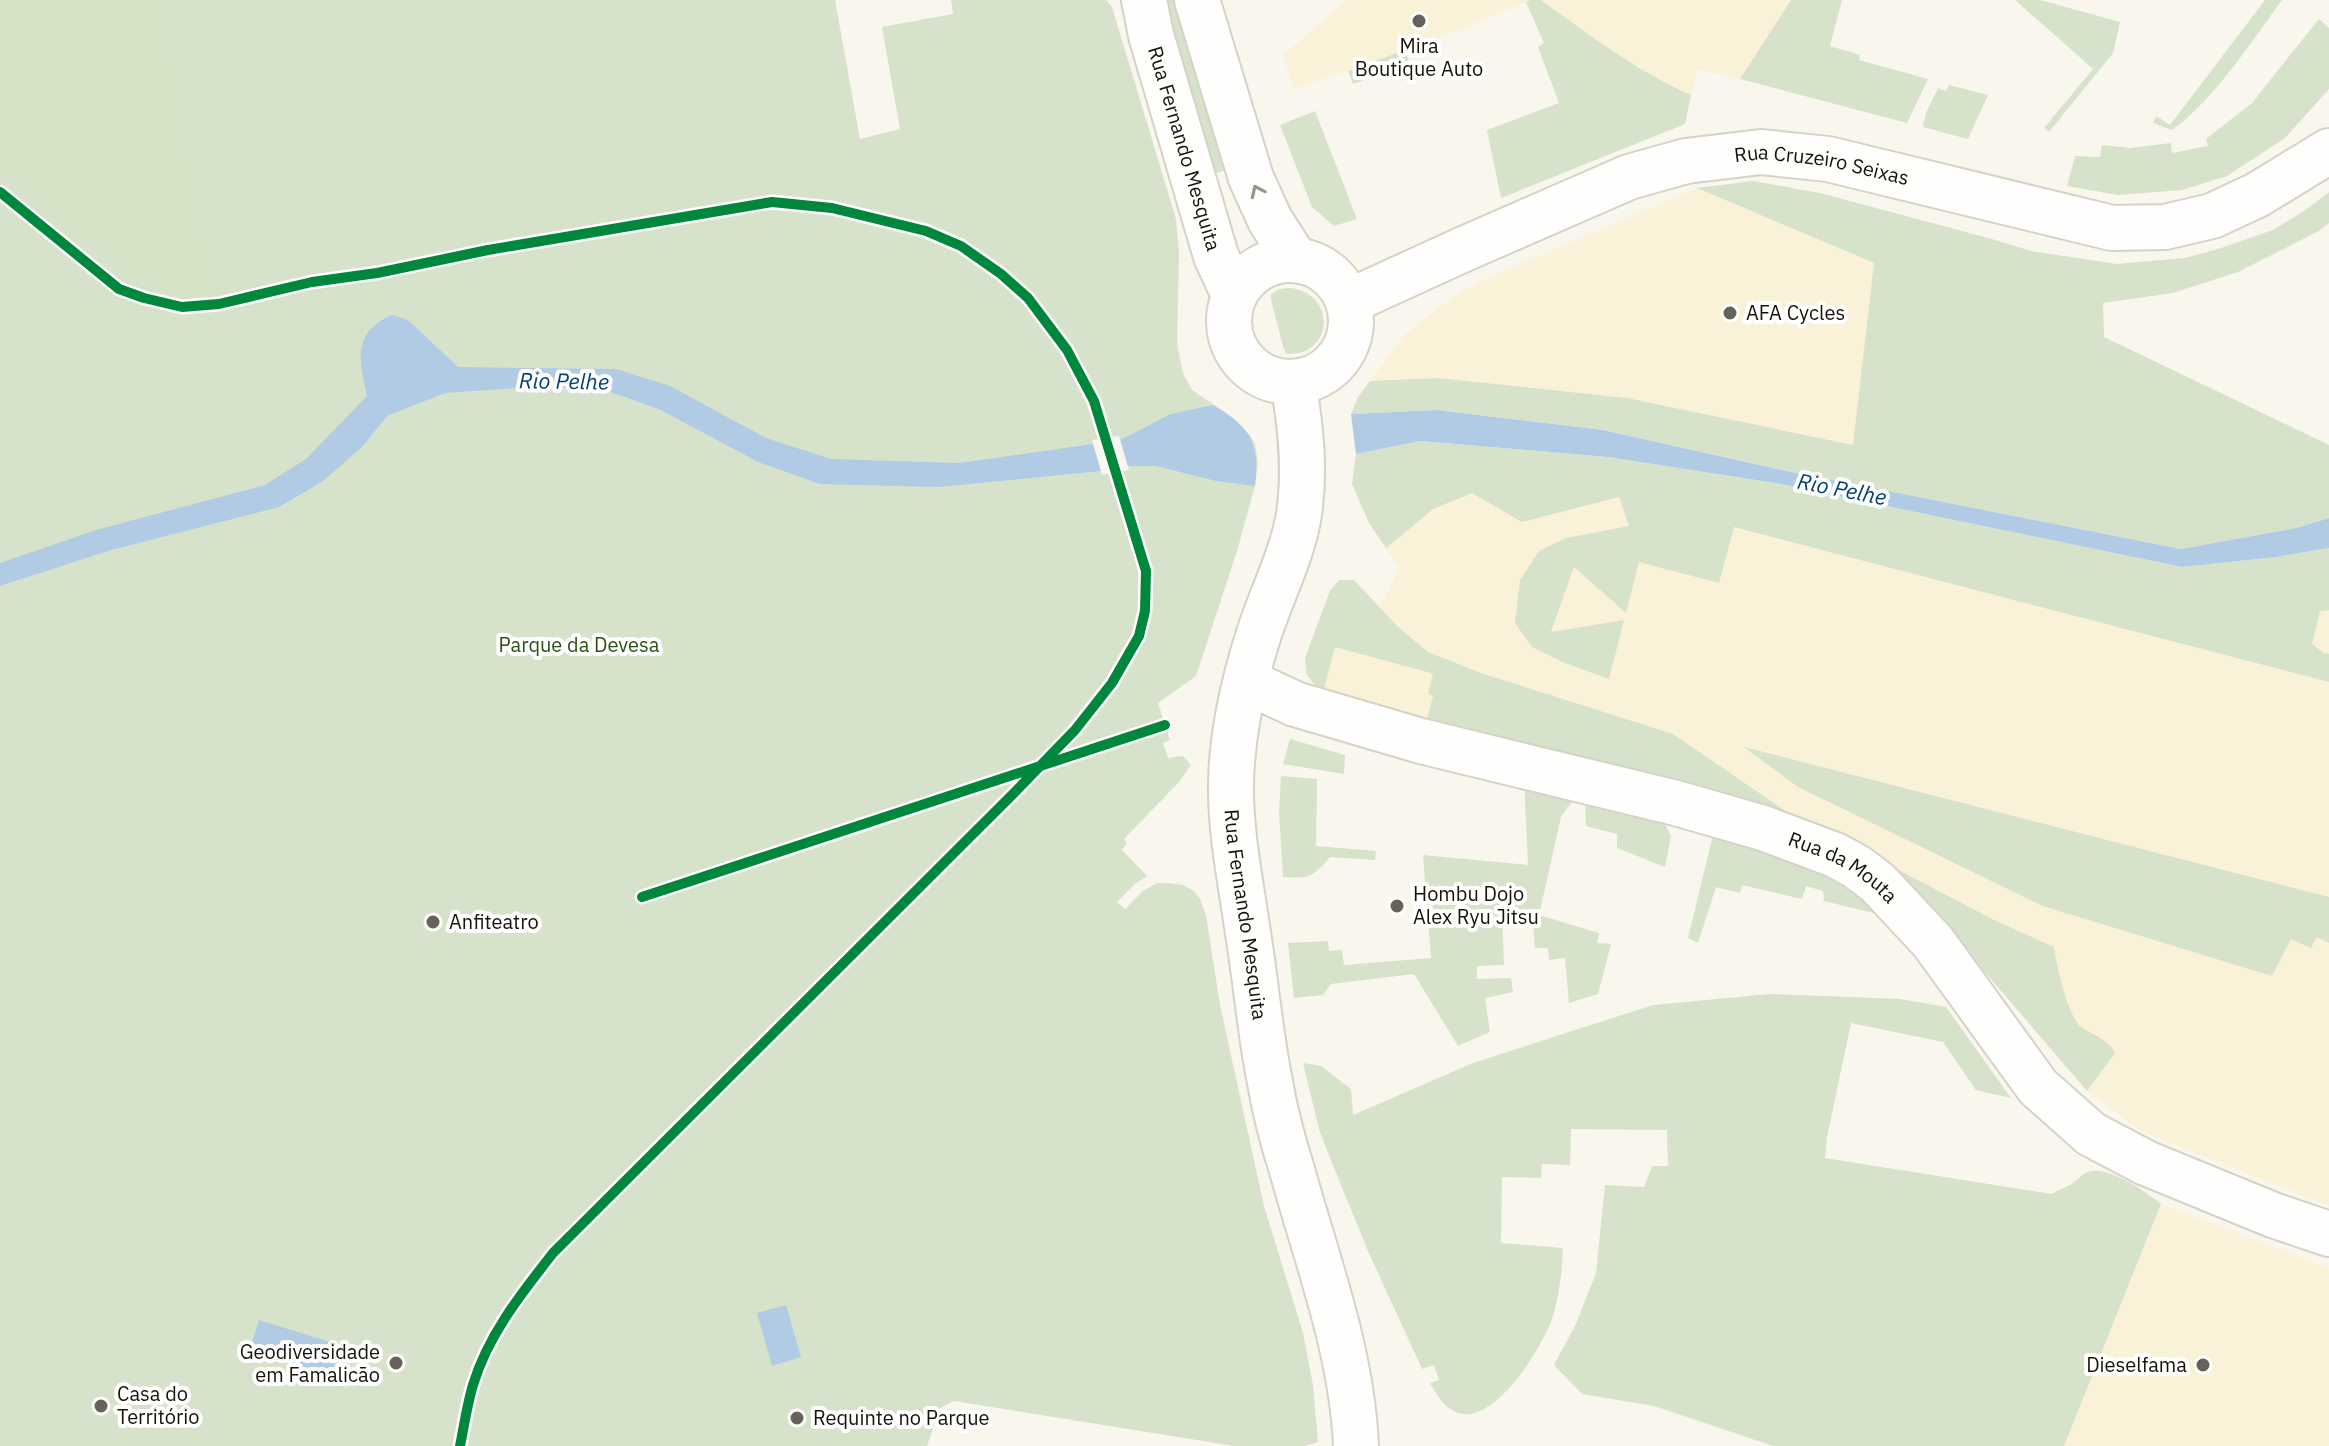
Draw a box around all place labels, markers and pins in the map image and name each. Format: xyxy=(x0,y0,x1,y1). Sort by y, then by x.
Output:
marker: Mira Boutique Auto xyxy=(1410,12,1428,30)
place label: Mira Boutique Auto xyxy=(1355,32,1483,82)
place label: AFA Cycles xyxy=(1746,299,1845,326)
marker: AFA Cycles xyxy=(1721,304,1739,322)
place label: Hombu Dojo Alex Ryu Jitsu xyxy=(1413,880,1539,930)
marker: Hombu Dojo Alex Ryu Jitsu xyxy=(1388,897,1406,915)
place label: Anfiteatro xyxy=(449,908,539,935)
marker: Anfiteatro xyxy=(424,913,442,931)
place label: Geodiversidade em Famalicão xyxy=(240,1338,380,1388)
place label: Dieselfama xyxy=(2086,1351,2187,1378)
marker: Geodiversidade em Famalicão xyxy=(387,1354,405,1372)
marker: Dieselfama xyxy=(2194,1356,2212,1374)
place label: Casa do Território xyxy=(117,1380,199,1430)
marker: Casa do Território xyxy=(92,1397,110,1415)
place label: Requinte no Parque xyxy=(813,1404,989,1431)
marker: Requinte no Parque xyxy=(788,1409,806,1427)

